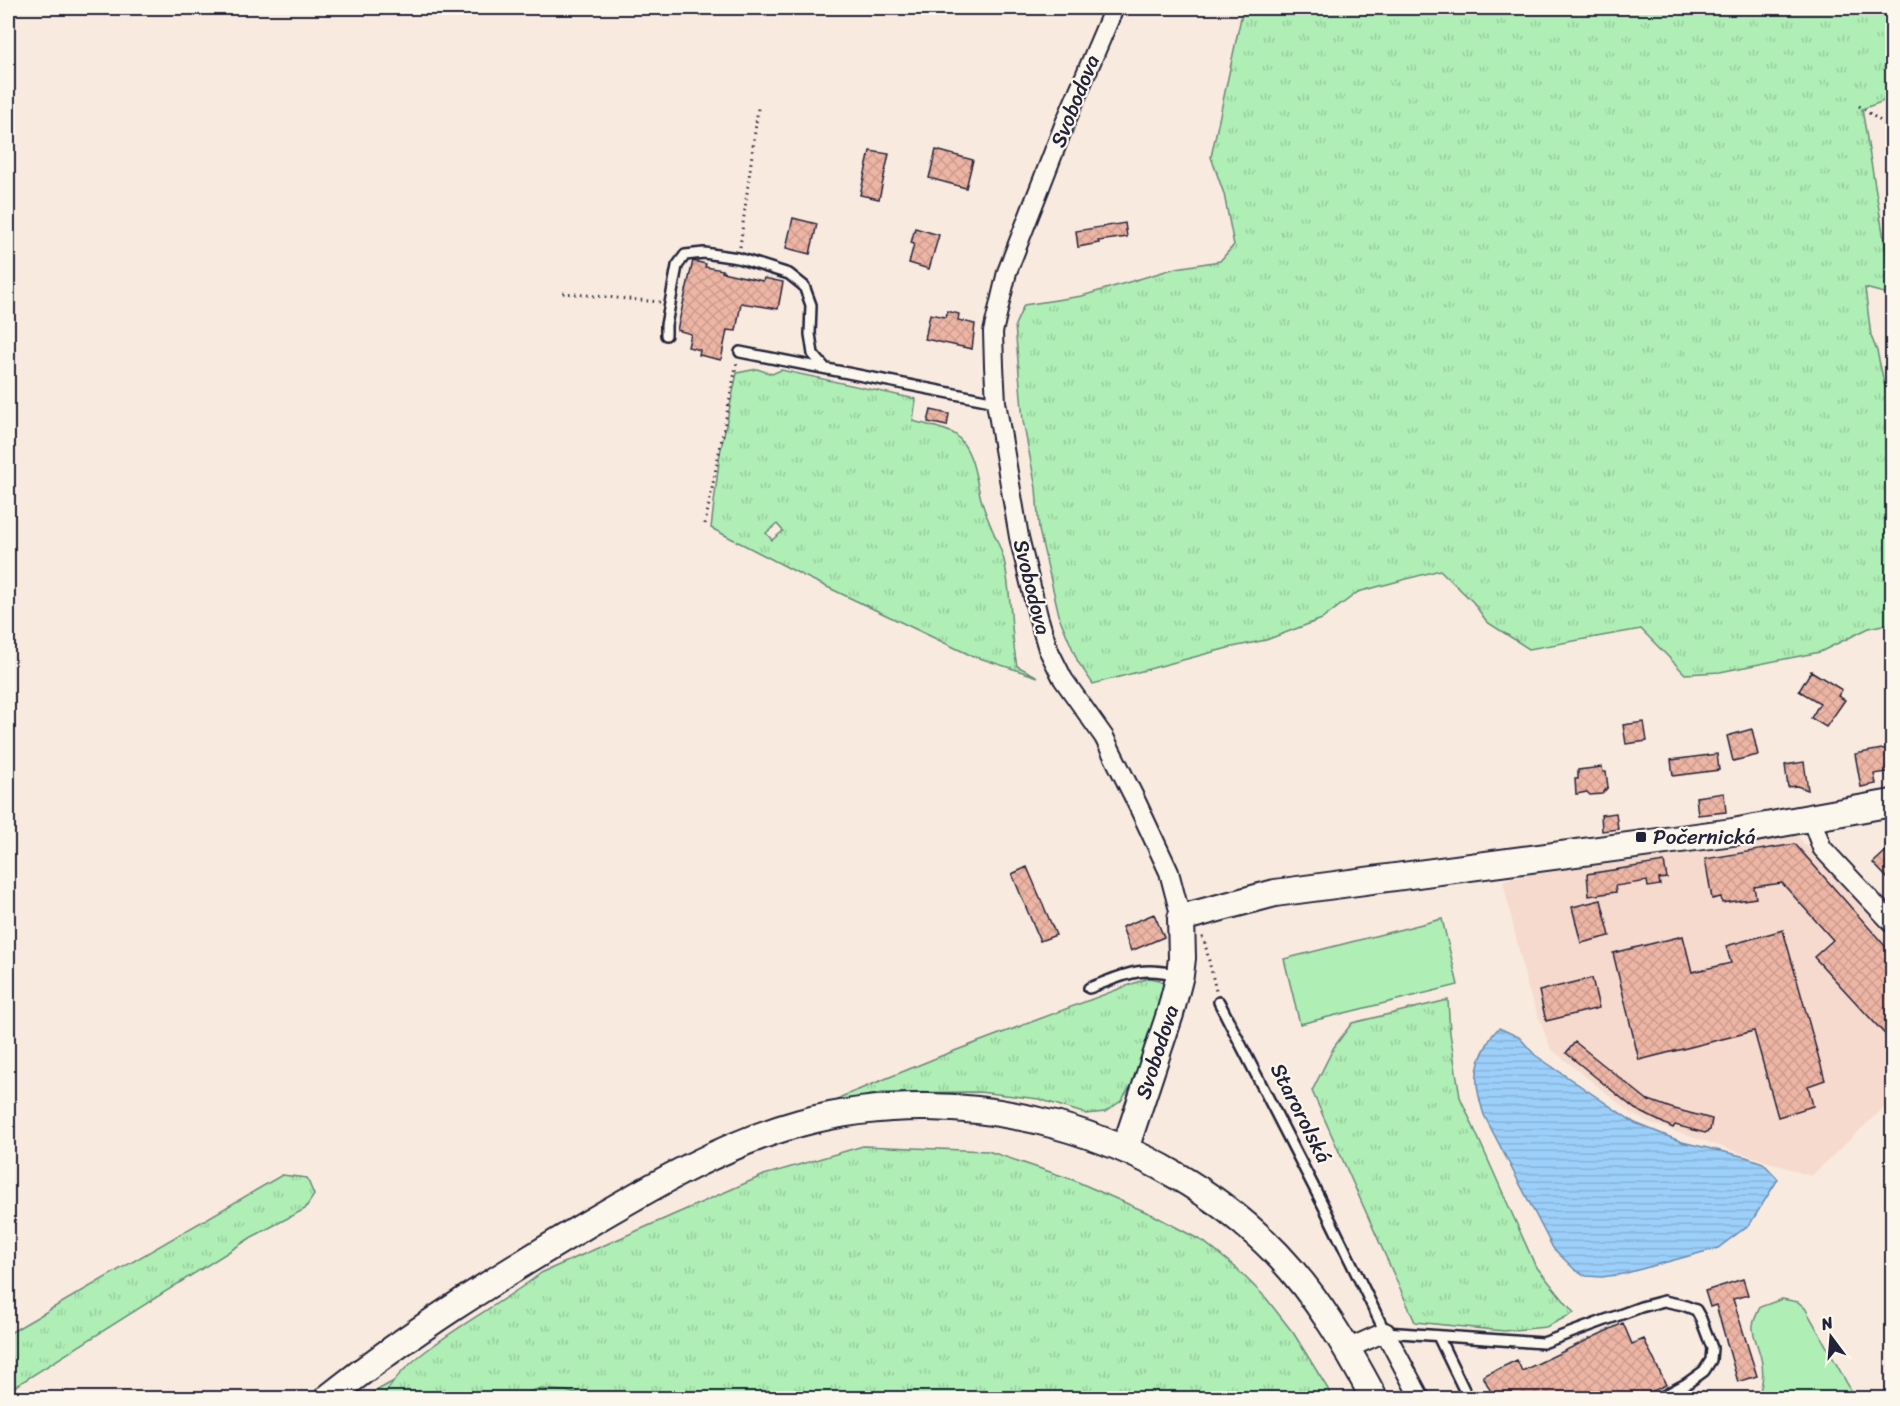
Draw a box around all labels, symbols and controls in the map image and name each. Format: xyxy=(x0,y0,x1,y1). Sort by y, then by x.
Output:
street label: Svobodova xyxy=(1039,48,1111,153)
street label: Svobodova xyxy=(1002,535,1062,639)
place label: Počernická xyxy=(1653,818,1756,856)
marker: Počernická xyxy=(1634,830,1648,844)
street label: Svobodova xyxy=(1124,999,1190,1104)
street label: Starorolská xyxy=(1259,1056,1343,1170)
north arrow xyxy=(1801,1307,1861,1367)
text: N xyxy=(1817,1307,1837,1339)

